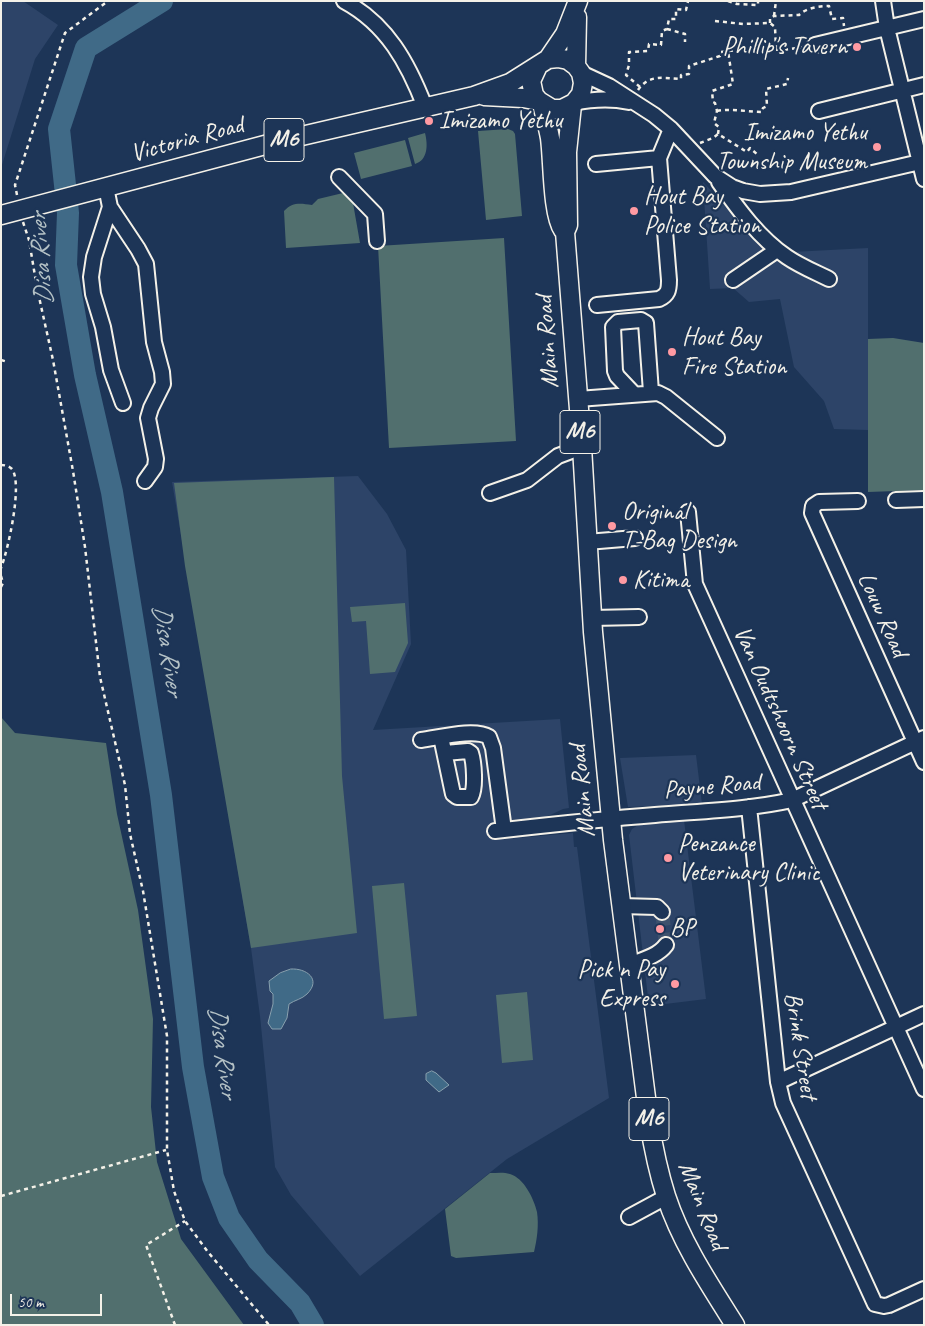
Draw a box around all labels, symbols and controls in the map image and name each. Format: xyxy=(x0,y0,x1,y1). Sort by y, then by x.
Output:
place label: Phillip's Tavern xyxy=(723,32,847,62)
marker: Phillip's Tavern xyxy=(851,41,863,53)
place label: Imizamo Yethu xyxy=(439,106,563,136)
street label: Victoria Road xyxy=(127,111,247,169)
marker: Imizamo Yethu xyxy=(423,115,435,127)
road number: M6 xyxy=(264,118,304,162)
place label: Imizamo Yethu Township Museum xyxy=(717,118,867,177)
marker: Imizamo Yethu Township Museum xyxy=(871,141,883,153)
place label: Hout Bay Police Station xyxy=(644,182,760,241)
marker: Hout Bay Police Station xyxy=(628,205,640,217)
water label: Disa River xyxy=(23,212,61,306)
street label: Main Road xyxy=(530,295,566,389)
place label: Hout Bay Fire Station xyxy=(682,323,786,382)
marker: Hout Bay Fire Station xyxy=(666,346,678,358)
road number: M6 xyxy=(560,411,600,454)
place label: Original T-Bag Design xyxy=(622,497,737,556)
marker: Original T-Bag Design xyxy=(606,520,618,532)
place label: Kitima xyxy=(633,565,689,595)
street label: Louw Road xyxy=(850,568,914,662)
marker: Kitima xyxy=(617,574,629,586)
water label: Disa River xyxy=(144,602,190,698)
street label: Van Oudtshoorn Street xyxy=(726,622,834,814)
street label: Main Road xyxy=(563,743,603,839)
street label: Payne Road xyxy=(662,768,762,806)
place label: Penzance Veterinary Clinic xyxy=(678,829,820,888)
marker: Penzance Veterinary Clinic xyxy=(662,852,674,864)
place label: BP xyxy=(670,914,695,944)
marker: BP xyxy=(654,923,666,935)
place label: Pick n Pay Express xyxy=(578,955,665,1014)
marker: Pick n Pay Express xyxy=(669,978,681,990)
street label: Brink Street xyxy=(777,990,823,1102)
water label: Disa River xyxy=(200,1005,244,1099)
road number: M6 xyxy=(629,1098,669,1140)
street label: Main Road xyxy=(671,1157,733,1255)
scale bar xyxy=(12,1284,105,1316)
text: 50 m xyxy=(18,1293,44,1312)

